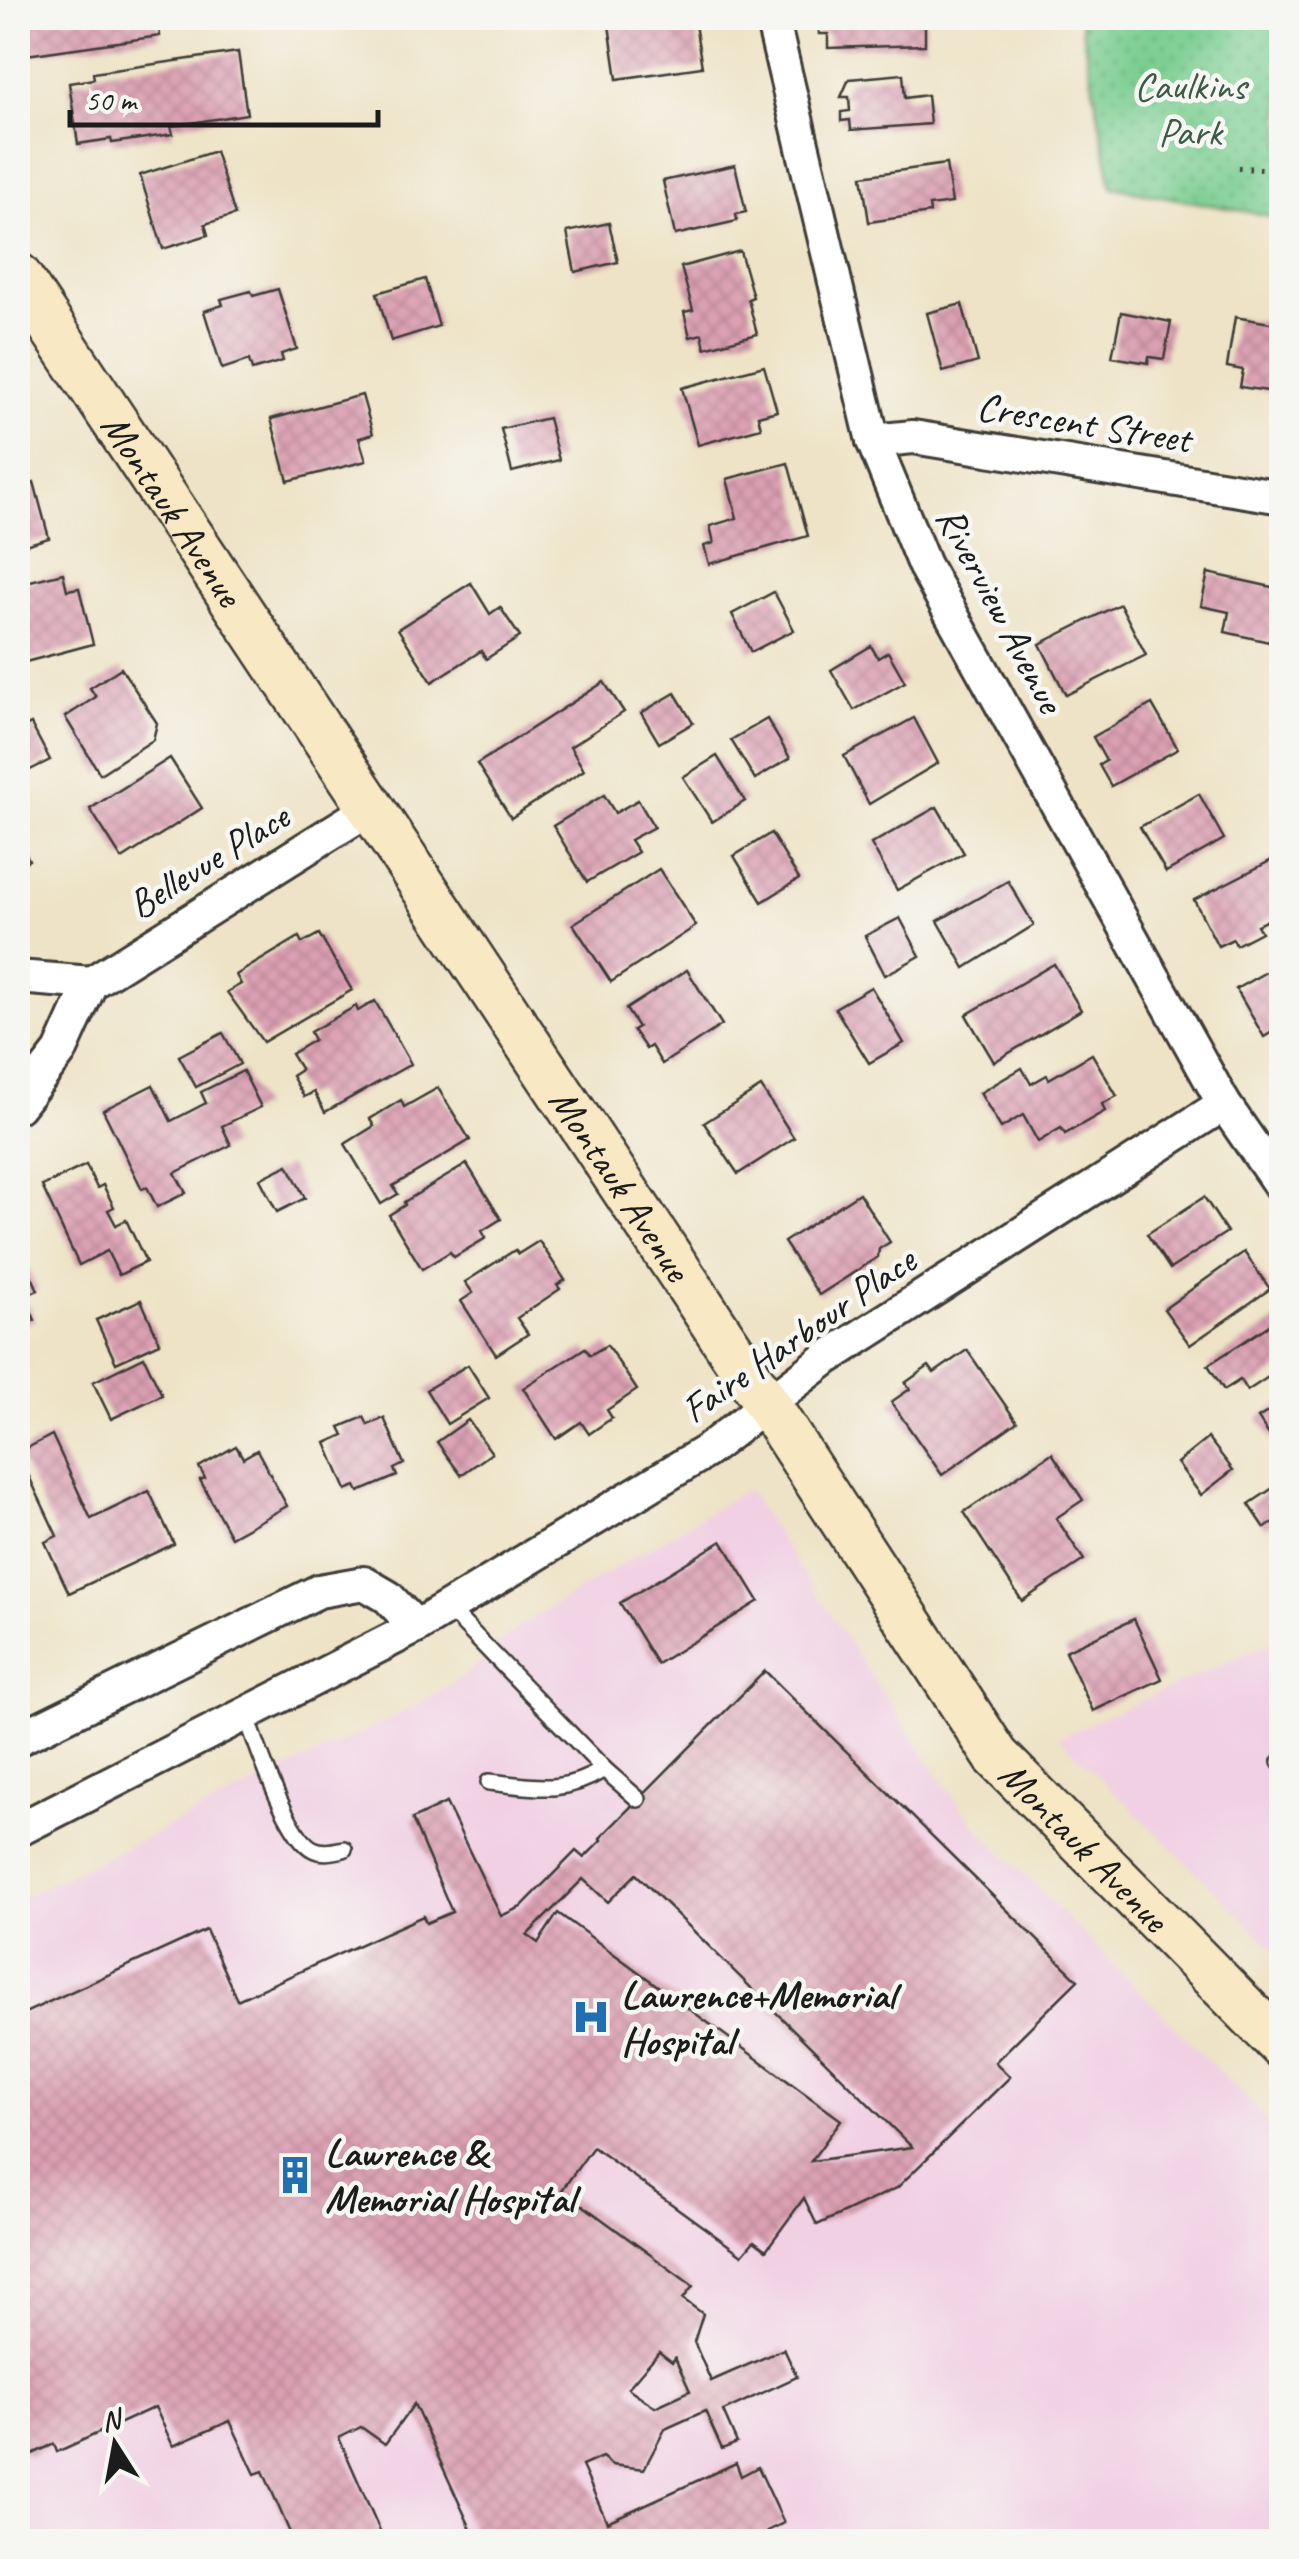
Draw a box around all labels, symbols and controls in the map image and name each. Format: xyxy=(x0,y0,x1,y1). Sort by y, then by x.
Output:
park label: Caulkins Park xyxy=(1134,61,1249,157)
scale bar xyxy=(70,65,378,127)
text: 50 m xyxy=(85,81,138,119)
street label: Crescent Street xyxy=(974,381,1198,465)
street label: Montauk Avenue xyxy=(90,404,256,618)
street label: Riverview Avenue xyxy=(925,498,1077,724)
street label: Bellevue Place xyxy=(119,790,301,930)
street label: Montauk Avenue xyxy=(538,1079,704,1293)
street label: Faire Harbour Place xyxy=(672,1234,928,1434)
street label: Montauk Avenue xyxy=(988,1750,1181,1945)
place label: Lawrence+Memorial Hospital xyxy=(621,1970,902,2066)
hospital icon: Lawrence+Memorial Hospital xyxy=(570,1996,612,2038)
place label: Lawrence & Memorial Hospital xyxy=(325,2128,582,2224)
building icon: Lawrence & Memorial Hospital xyxy=(274,2154,316,2196)
north arrow xyxy=(65,2394,165,2494)
text: N xyxy=(98,2400,127,2439)

